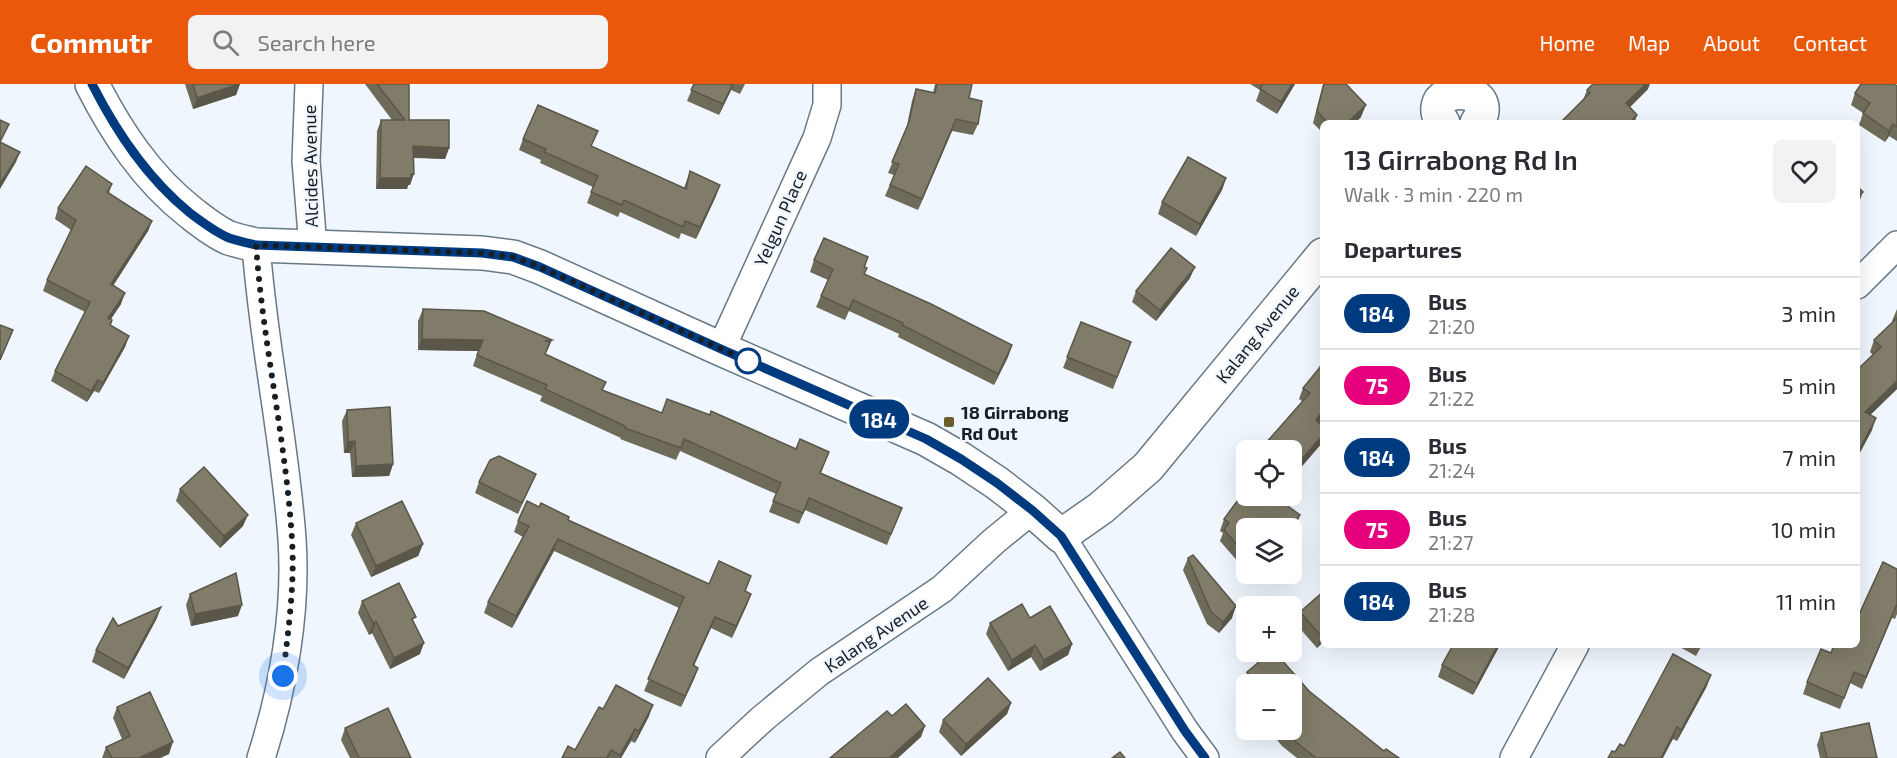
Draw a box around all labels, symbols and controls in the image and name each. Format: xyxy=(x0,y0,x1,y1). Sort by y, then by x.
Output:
search box xyxy=(188,15,608,69)
text: Commutr xyxy=(30,25,152,59)
icon: search xyxy=(209,26,242,59)
text: Search here xyxy=(257,29,376,55)
text: Home xyxy=(1539,30,1595,55)
text: Map xyxy=(1628,30,1670,55)
text: About xyxy=(1703,30,1760,55)
text: Contact xyxy=(1793,30,1867,55)
street label: Alcides Avenue xyxy=(298,104,322,228)
button: heart xyxy=(1773,140,1836,203)
text: 13 Girrabong Rd In xyxy=(1344,142,1578,176)
street label: Yelgun Place xyxy=(749,166,811,270)
text: Walk · 3 min · 220 m xyxy=(1344,182,1523,206)
text: Departures xyxy=(1344,236,1462,262)
street label: Kalang Avenue xyxy=(1211,280,1303,388)
text: Bus xyxy=(1428,288,1467,314)
text: 3 min xyxy=(1781,300,1836,326)
text: 184 xyxy=(1359,301,1395,326)
text: 21:20 xyxy=(1428,314,1475,338)
unlabelled marker xyxy=(735,348,761,374)
text: Bus xyxy=(1428,360,1467,386)
text: 5 min xyxy=(1782,372,1836,398)
text: 75 xyxy=(1366,373,1388,398)
text: 21:22 xyxy=(1428,386,1474,410)
line badge: 184 xyxy=(844,400,914,438)
place label: 18 Girrabong Rd Out xyxy=(961,401,1069,444)
text: 184 xyxy=(861,407,897,432)
marker: 18 Girrabong Rd Out xyxy=(942,415,956,429)
text: Bus xyxy=(1428,432,1467,458)
map controls xyxy=(1236,440,1302,740)
button: locate xyxy=(1236,440,1302,506)
text: 7 min xyxy=(1782,444,1836,470)
text: 184 xyxy=(1359,445,1395,470)
text: 21:24 xyxy=(1428,458,1475,482)
text: Bus xyxy=(1428,504,1467,530)
text: 10 min xyxy=(1772,516,1836,542)
text: 75 xyxy=(1366,517,1388,542)
button: layers xyxy=(1236,518,1302,584)
text: 21:27 xyxy=(1428,530,1473,554)
text: Bus xyxy=(1428,576,1467,602)
text: 11 min xyxy=(1776,588,1836,614)
text: 184 xyxy=(1359,589,1395,614)
street label: Kalang Avenue xyxy=(820,591,932,677)
button: + xyxy=(1236,596,1302,662)
text: 21:28 xyxy=(1428,602,1475,626)
your location xyxy=(268,661,298,691)
button: − xyxy=(1236,674,1302,740)

